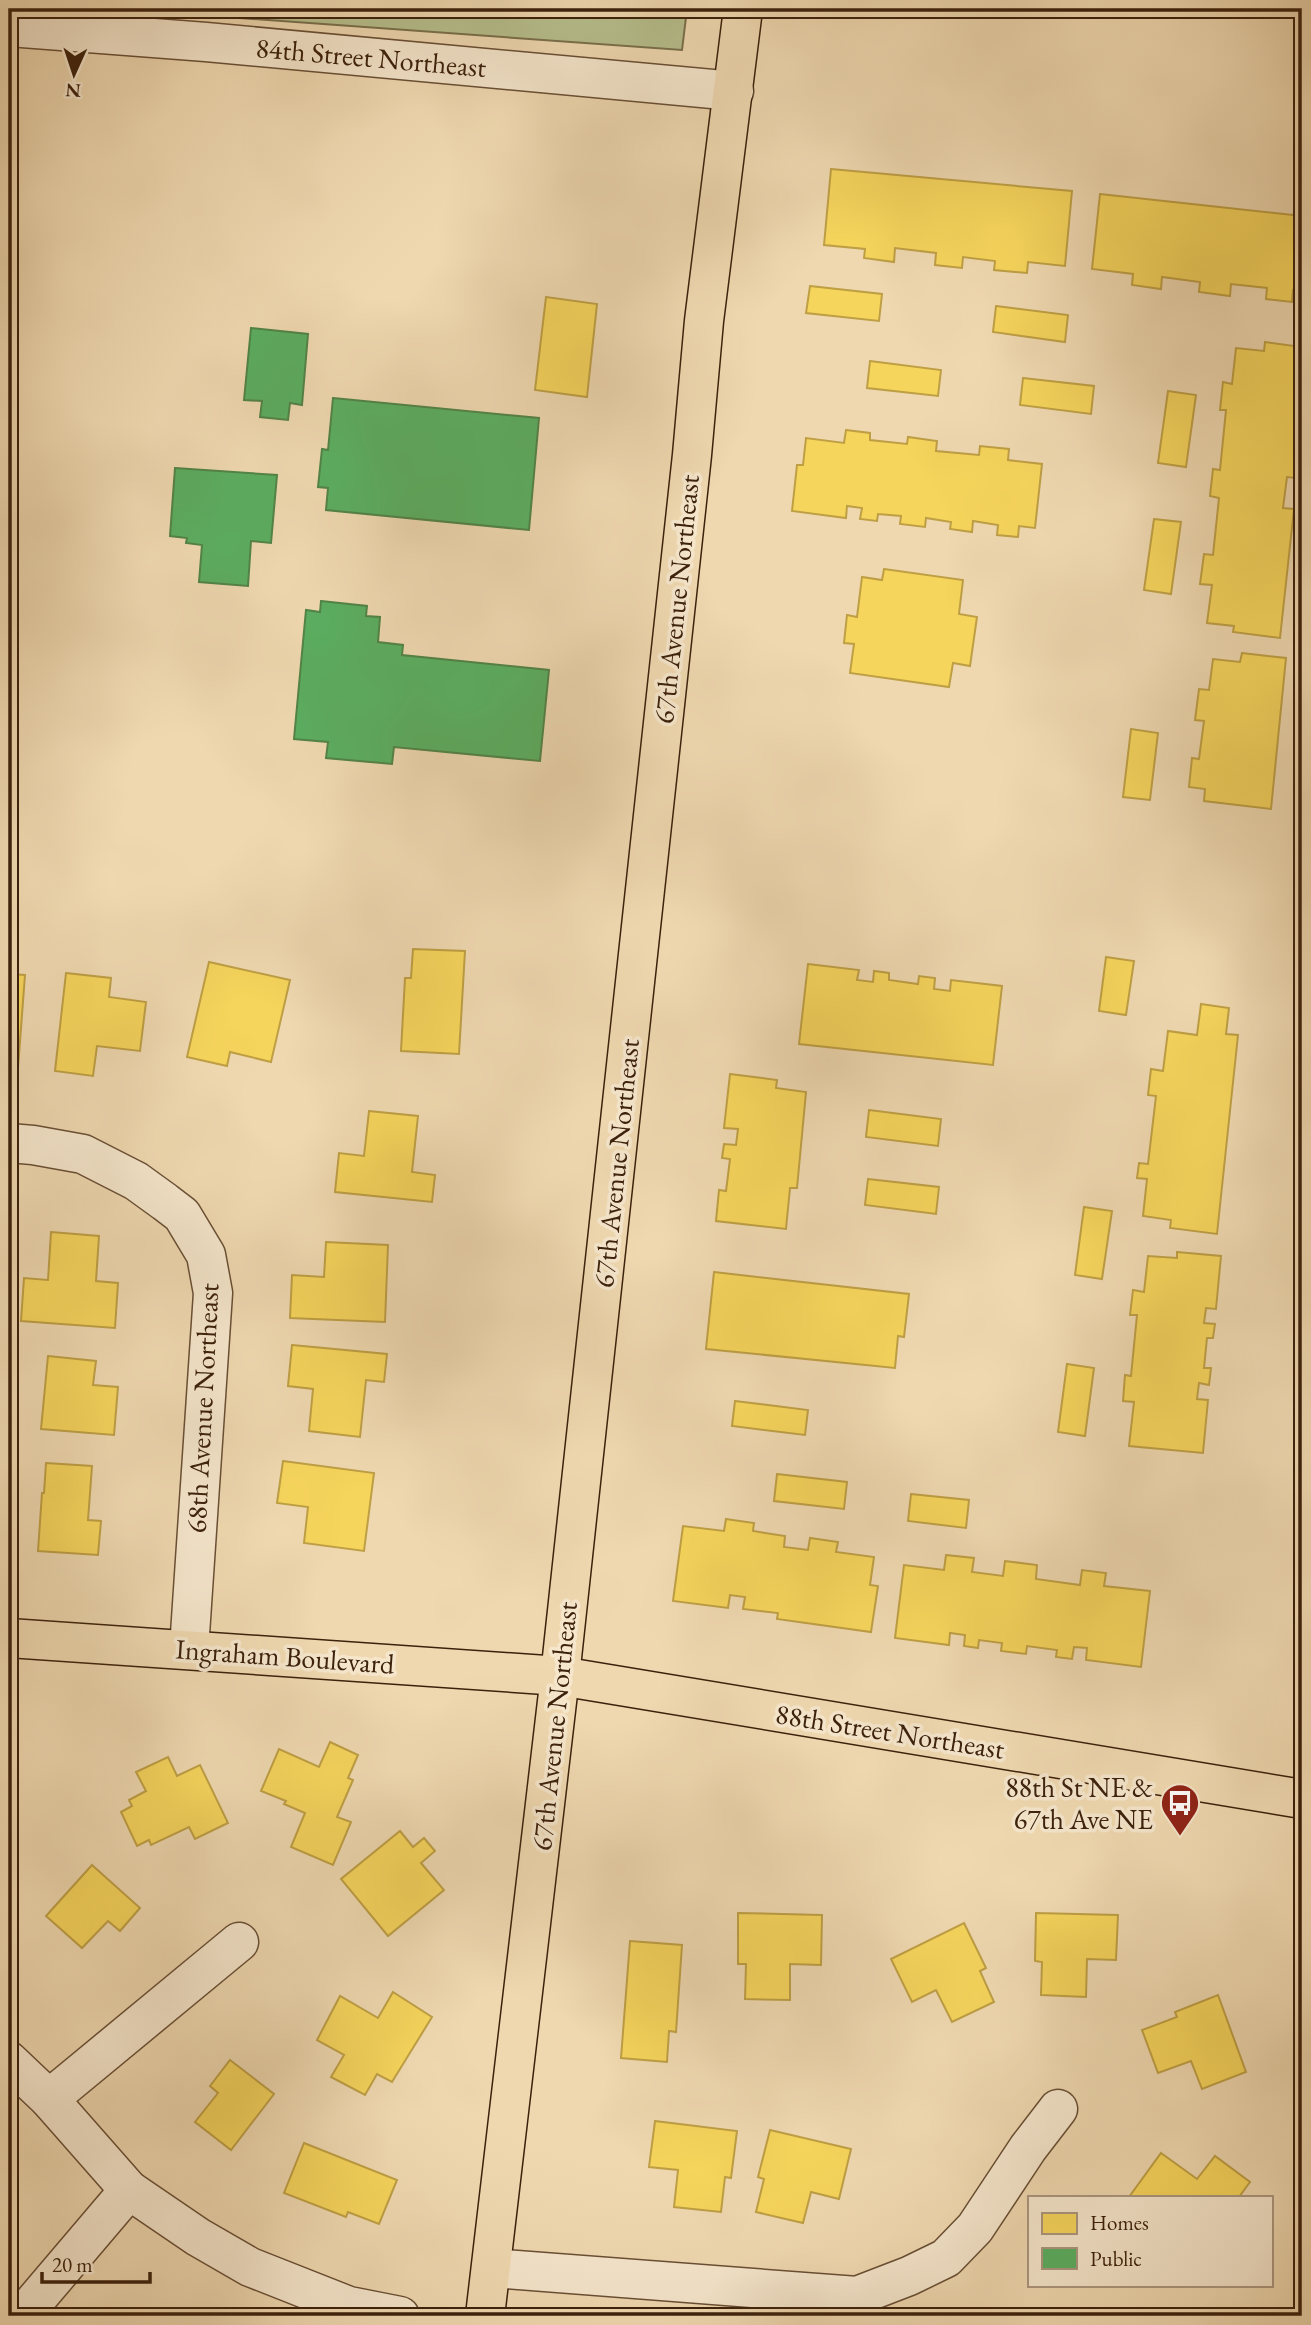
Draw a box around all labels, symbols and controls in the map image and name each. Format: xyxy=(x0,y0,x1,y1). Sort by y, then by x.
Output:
street label: 84th Street Northeast xyxy=(254,29,488,85)
north arrow xyxy=(38,38,108,108)
text: N xyxy=(64,78,81,103)
street label: 67th Avenue Northeast xyxy=(645,473,707,725)
street label: 67th Avenue Northeast xyxy=(585,1037,647,1289)
street label: 68th Avenue Northeast xyxy=(177,1282,227,1534)
street label: 67th Avenue Northeast xyxy=(523,1600,585,1852)
street label: Ingraham Boulevard xyxy=(174,1630,396,1682)
street label: 88th Street Northeast xyxy=(773,1695,1007,1767)
place label: 88th St NE & 67th Ave NE xyxy=(1005,1769,1153,1837)
bus stop icon: 88th St NE & 67th Ave NE xyxy=(1159,1782,1201,1837)
legend xyxy=(1028,2196,1272,2286)
text: Homes xyxy=(1090,2209,1149,2236)
scale bar xyxy=(42,2241,150,2285)
text: Public xyxy=(1090,2245,1142,2272)
text: 20 m xyxy=(52,2251,93,2278)

